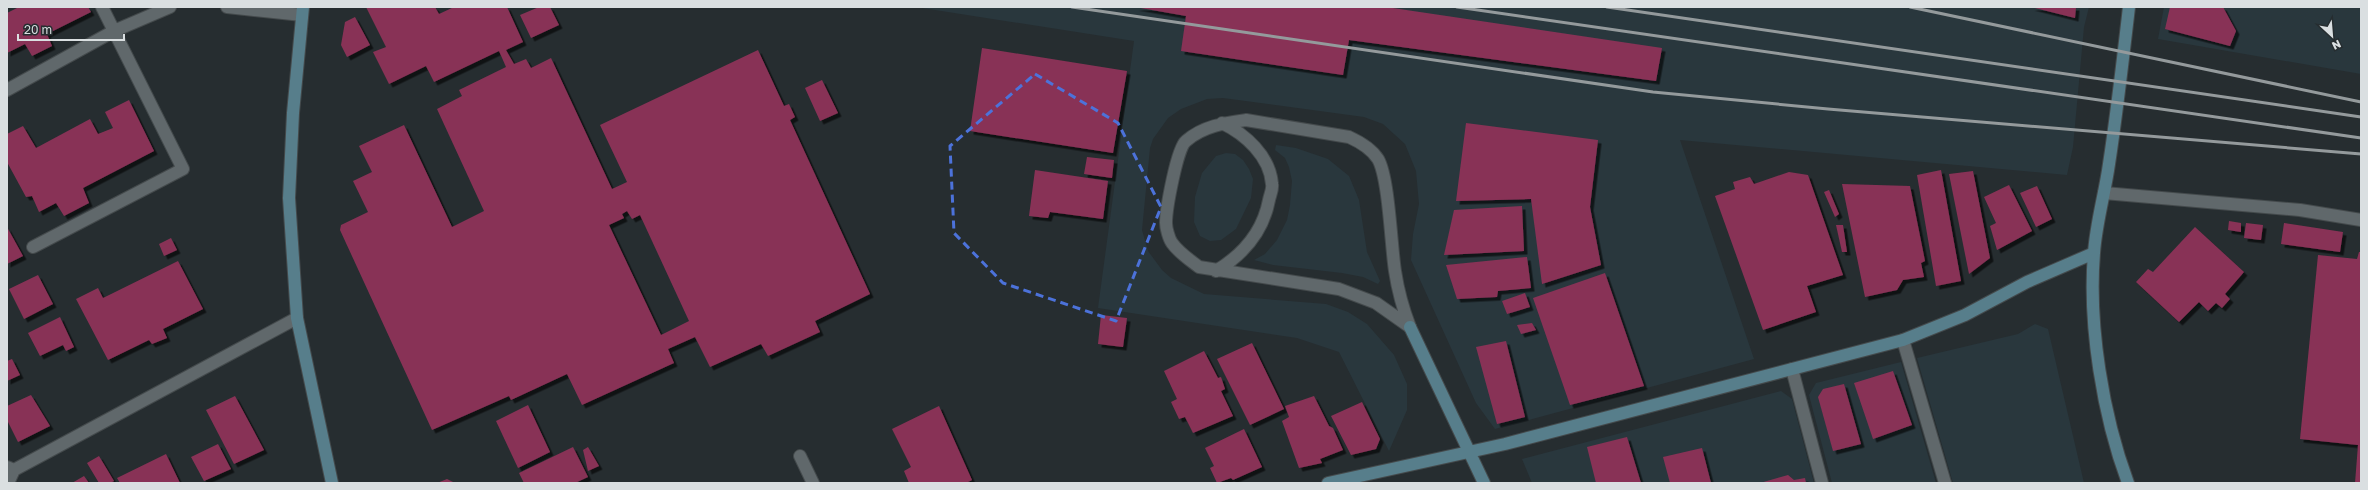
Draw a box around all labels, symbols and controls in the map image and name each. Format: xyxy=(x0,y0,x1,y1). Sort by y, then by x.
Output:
scale bar xyxy=(18,16,124,42)
north arrow xyxy=(2312,16,2352,56)
text: 20 m xyxy=(24,22,52,37)
text: N xyxy=(2330,38,2343,53)

